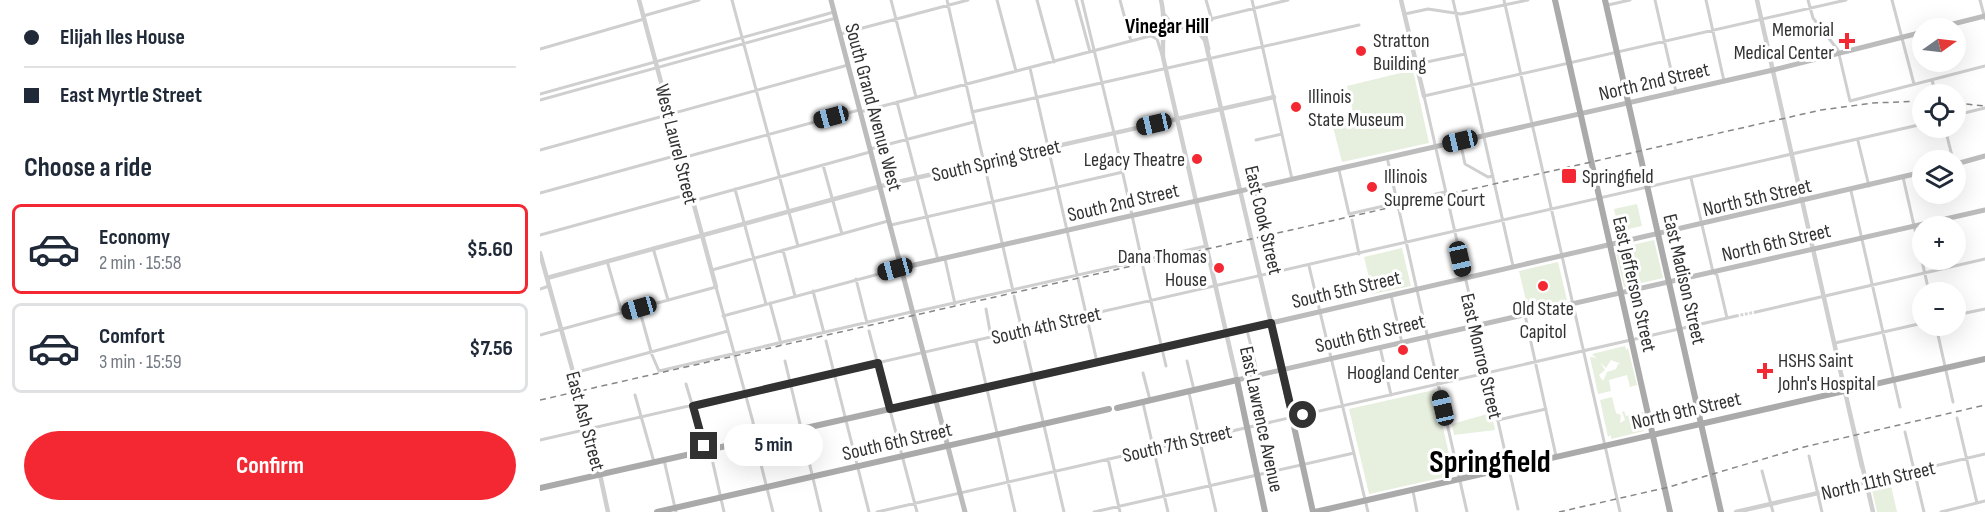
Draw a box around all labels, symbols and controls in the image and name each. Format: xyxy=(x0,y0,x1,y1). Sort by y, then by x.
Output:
district label: Vinegar Hill xyxy=(1125,14,1209,39)
place label: Memorial Medical Center xyxy=(1734,18,1834,65)
north arrow xyxy=(1912,18,1966,72)
map controls xyxy=(1912,18,1966,336)
street label: South Grand Avenue West xyxy=(839,21,907,194)
text: Elijah Iles House xyxy=(60,24,185,51)
place label: Stratton Building xyxy=(1373,29,1430,76)
marker: Memorial Medical Center xyxy=(1838,32,1856,50)
marker: Stratton Building xyxy=(1354,44,1368,58)
street label: North 2nd Street xyxy=(1597,58,1712,106)
text: East Myrtle Street xyxy=(60,82,202,109)
street label: West Laurel Street xyxy=(649,82,703,207)
button: locate xyxy=(1912,84,1966,138)
place label: Illinois State Museum xyxy=(1308,85,1404,132)
marker: Illinois State Museum xyxy=(1289,100,1303,114)
car xyxy=(811,104,851,130)
car xyxy=(1134,111,1174,137)
car xyxy=(1440,128,1480,154)
street label: South Spring Street xyxy=(930,135,1063,187)
place label: Legacy Theatre xyxy=(1084,148,1185,172)
button: layers xyxy=(1912,150,1966,204)
text: Choose a ride xyxy=(24,152,152,184)
marker: Legacy Theatre xyxy=(1190,152,1204,166)
street label: East Cook Street xyxy=(1239,163,1287,277)
place label: Illinois Supreme Court xyxy=(1384,165,1485,212)
place label: Springfield xyxy=(1582,165,1654,189)
marker: Springfield xyxy=(1560,167,1578,185)
street label: North 5th Street xyxy=(1701,174,1814,222)
street label: South 2nd Street xyxy=(1065,179,1181,227)
marker: Illinois Supreme Court xyxy=(1365,180,1379,194)
street label: East Madison Street xyxy=(1657,212,1711,347)
street label: East Jefferson Street xyxy=(1607,214,1661,354)
button: + xyxy=(1912,216,1966,270)
street label: North 6th Street xyxy=(1719,219,1833,267)
icon: car xyxy=(27,222,81,276)
text: Economy xyxy=(99,224,170,251)
text: $5.60 xyxy=(467,236,513,263)
car xyxy=(1447,239,1473,279)
place label: Dana Thomas House xyxy=(1118,245,1207,292)
text: 2 min · 15:58 xyxy=(99,251,181,275)
car xyxy=(875,256,915,282)
marker: Dana Thomas House xyxy=(1212,261,1226,275)
street label: South 5th Street xyxy=(1289,266,1403,314)
marker: Old State Capitol xyxy=(1536,279,1550,293)
button: − xyxy=(1912,282,1966,336)
street label: East Monroe Street xyxy=(1455,291,1507,421)
car xyxy=(619,294,659,322)
place label: Old State Capitol xyxy=(1512,297,1574,344)
street label: South 4th Street xyxy=(989,302,1103,350)
street label: South 6th Street xyxy=(1313,310,1427,358)
icon: car xyxy=(27,321,81,375)
text: Comfort xyxy=(99,323,165,350)
text: $7.56 xyxy=(469,335,513,362)
marker: Hoogland Center xyxy=(1396,343,1410,357)
street label: East Lawrence Avenue xyxy=(1234,344,1288,494)
place label: HSHS Saint John's Hospital xyxy=(1777,349,1875,396)
text: 3 min · 15:59 xyxy=(99,350,182,374)
place label: Hoogland Center xyxy=(1347,361,1459,385)
marker: HSHS Saint John's Hospital xyxy=(1756,362,1774,380)
street label: East Ash Street xyxy=(560,369,610,474)
street label: North 9th Street xyxy=(1629,387,1743,435)
car xyxy=(1430,388,1456,428)
route start xyxy=(1289,401,1316,428)
street label: South 6th Street xyxy=(840,418,954,466)
street label: South 7th Street xyxy=(1120,420,1234,468)
callout: 5 min xyxy=(725,425,824,467)
button: Confirm xyxy=(24,431,516,500)
route end xyxy=(690,432,717,459)
text: 5 min xyxy=(754,433,793,457)
district label: Springfield xyxy=(1429,443,1551,482)
street label: North 11th Street xyxy=(1819,456,1938,506)

